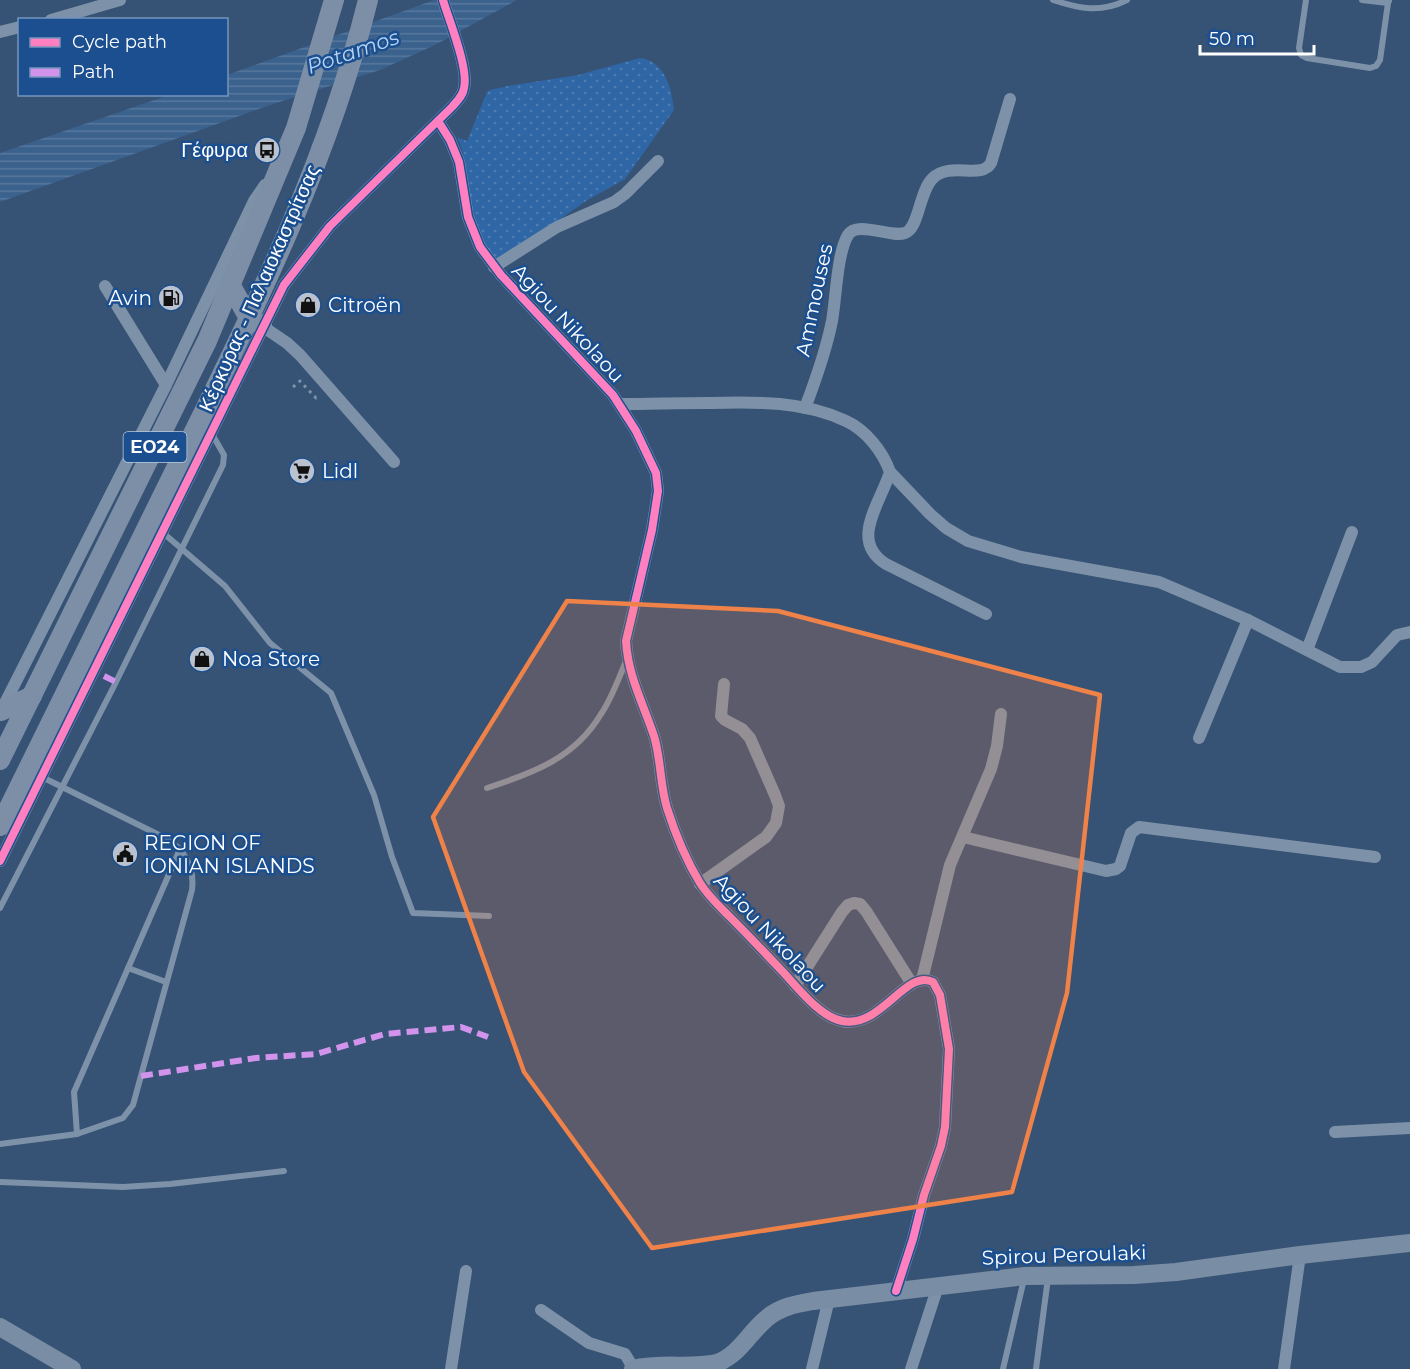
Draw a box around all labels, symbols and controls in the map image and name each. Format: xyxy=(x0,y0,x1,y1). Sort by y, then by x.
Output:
legend xyxy=(18,18,228,96)
scale bar xyxy=(1200,18,1314,56)
water label: Potamos xyxy=(303,24,402,79)
text: 50 m xyxy=(1209,28,1255,50)
text: Cycle path xyxy=(72,31,167,53)
text: Path xyxy=(72,61,115,83)
bus stop icon: Γέφυρα xyxy=(252,135,282,165)
place label: Γέφυρα xyxy=(181,138,248,162)
street label: Κέρκυρας - Παλαιοκαστρίτσας xyxy=(194,160,325,415)
street label: Ammouses xyxy=(790,241,838,358)
street label: Agiou Nikolaou xyxy=(507,259,629,387)
fuel station icon: Avin xyxy=(156,283,186,313)
place label: Avin xyxy=(108,286,152,310)
shop icon: Citroën xyxy=(293,290,323,320)
place label: Citroën xyxy=(328,293,401,317)
road number: ΕΟ24 xyxy=(124,432,186,462)
supermarket icon: Lidl xyxy=(287,456,317,486)
place label: Lidl xyxy=(322,459,358,483)
shop icon: Noa Store xyxy=(187,644,217,674)
place label: Noa Store xyxy=(222,647,320,671)
place label: REGION OF IONIAN ISLANDS xyxy=(144,831,315,878)
public building icon: REGION OF IONIAN ISLANDS xyxy=(110,839,140,869)
street label: Agiou Nikolaou xyxy=(709,869,831,997)
street label: Spirou Peroulaki xyxy=(981,1240,1147,1270)

